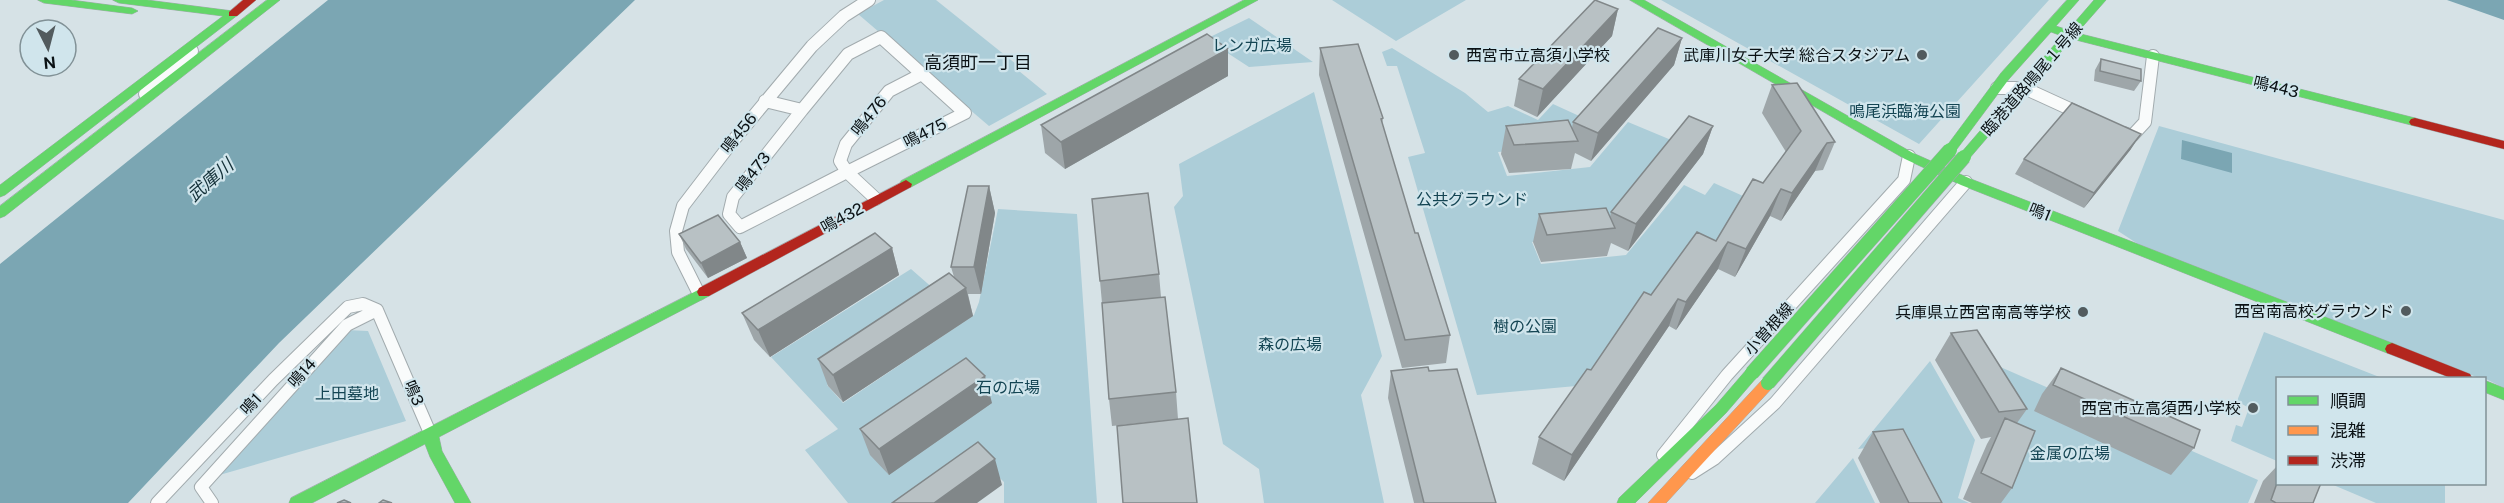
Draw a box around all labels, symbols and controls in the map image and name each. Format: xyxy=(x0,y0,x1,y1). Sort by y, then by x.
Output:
north arrow xyxy=(18,18,78,78)
street label: 臨港道路鳴尾１号線 xyxy=(1978,18,2086,140)
park label: レンガ広場 xyxy=(1212,36,1292,55)
place label: 西宮市立高須小学校 xyxy=(1466,46,1610,65)
place label: 武庫川女子大学 総合スタジアム xyxy=(1683,46,1910,65)
marker: 西宮市立高須小学校 xyxy=(1447,48,1461,62)
marker: 武庫川女子大学 総合スタジアム xyxy=(1915,48,1929,62)
text: N xyxy=(42,52,57,73)
district label: 高須町一丁目 xyxy=(924,52,1032,73)
street label: 鳴443 xyxy=(2251,72,2301,102)
street label: 鳴476 xyxy=(847,92,891,140)
park label: 鳴尾浜臨海公園 xyxy=(1849,102,1961,121)
street label: 鳴456 xyxy=(717,109,761,157)
street label: 鳴475 xyxy=(900,114,950,152)
street label: 鳴473 xyxy=(732,148,774,196)
water label: 武庫川 xyxy=(183,153,239,206)
park label: 公共グラウンド xyxy=(1416,190,1528,209)
street label: 鳴432 xyxy=(817,199,867,237)
street label: 鳴1 xyxy=(2026,199,2054,225)
street label: 小曽根線 xyxy=(1741,299,1797,359)
place label: 西宮南高校グラウンド xyxy=(2234,302,2394,321)
place label: 兵庫県立西宮南高等学校 xyxy=(1895,303,2071,322)
marker: 西宮南高校グラウンド xyxy=(2399,304,2413,318)
marker: 兵庫県立西宮南高等学校 xyxy=(2076,305,2090,319)
park label: 樹の公園 xyxy=(1493,317,1557,336)
park label: 森の広場 xyxy=(1258,335,1322,354)
street label: 鳴14 xyxy=(284,355,320,391)
street label: 鳴3 xyxy=(400,377,428,409)
legend xyxy=(2276,377,2486,485)
park label: 石の広場 xyxy=(976,378,1040,397)
park label: 上田墓地 xyxy=(315,384,379,403)
street label: 鳴1 xyxy=(236,389,266,419)
text: 順調 xyxy=(2330,390,2366,411)
place label: 西宮市立高須西小学校 xyxy=(2081,399,2241,418)
marker: 西宮市立高須西小学校 xyxy=(2246,401,2260,415)
text: 混雑 xyxy=(2330,420,2366,441)
park label: 金属の広場 xyxy=(2030,444,2110,463)
text: 渋滞 xyxy=(2330,450,2366,471)

